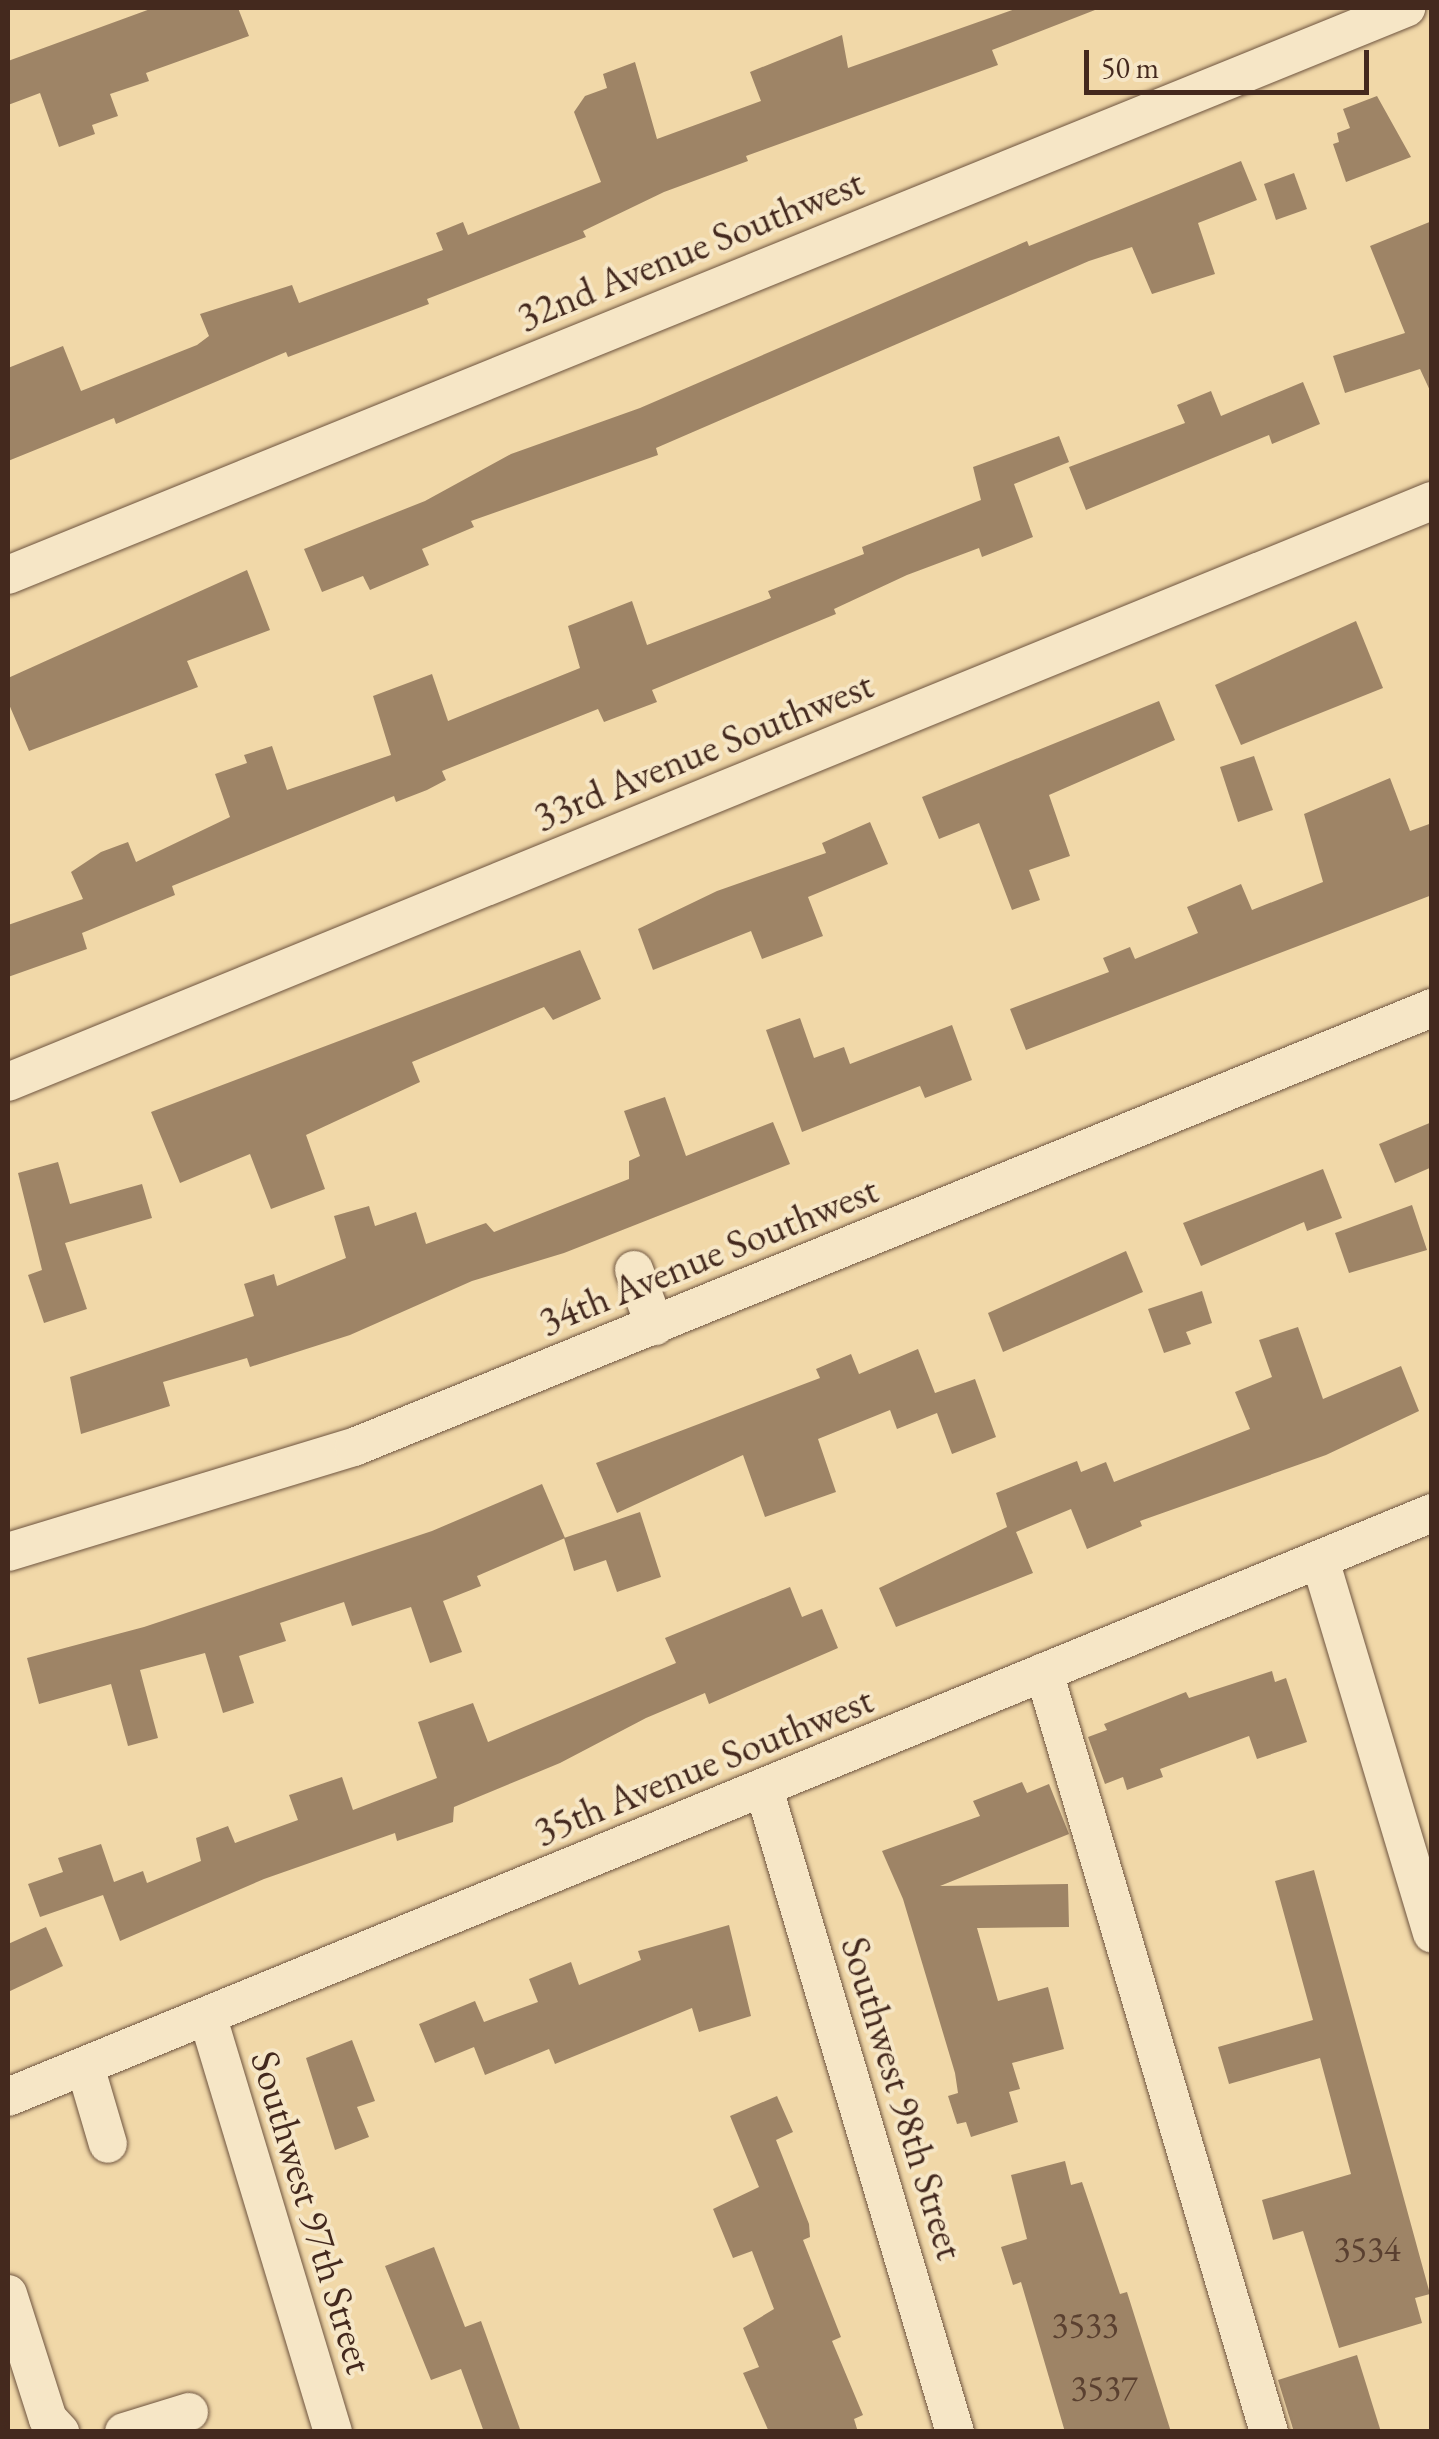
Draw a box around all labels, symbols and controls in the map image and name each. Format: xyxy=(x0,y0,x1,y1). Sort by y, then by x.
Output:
scale bar xyxy=(1089,30,1374,92)
text: 50 m xyxy=(1101,48,1159,87)
street label: 32nd Avenue Southwest xyxy=(510,158,870,340)
street label: 33rd Avenue Southwest xyxy=(526,660,880,840)
street label: 34th Avenue Southwest xyxy=(531,1165,885,1345)
street label: 35th Avenue Southwest xyxy=(526,1675,880,1855)
street label: Southwest 98th Street xyxy=(831,1931,975,2265)
street label: Southwest 97th Street xyxy=(241,2045,385,2379)
house number: 3534 xyxy=(1333,2228,1401,2270)
house number: 3533 xyxy=(1051,2304,1119,2346)
house number: 3537 xyxy=(1070,2367,1138,2409)

